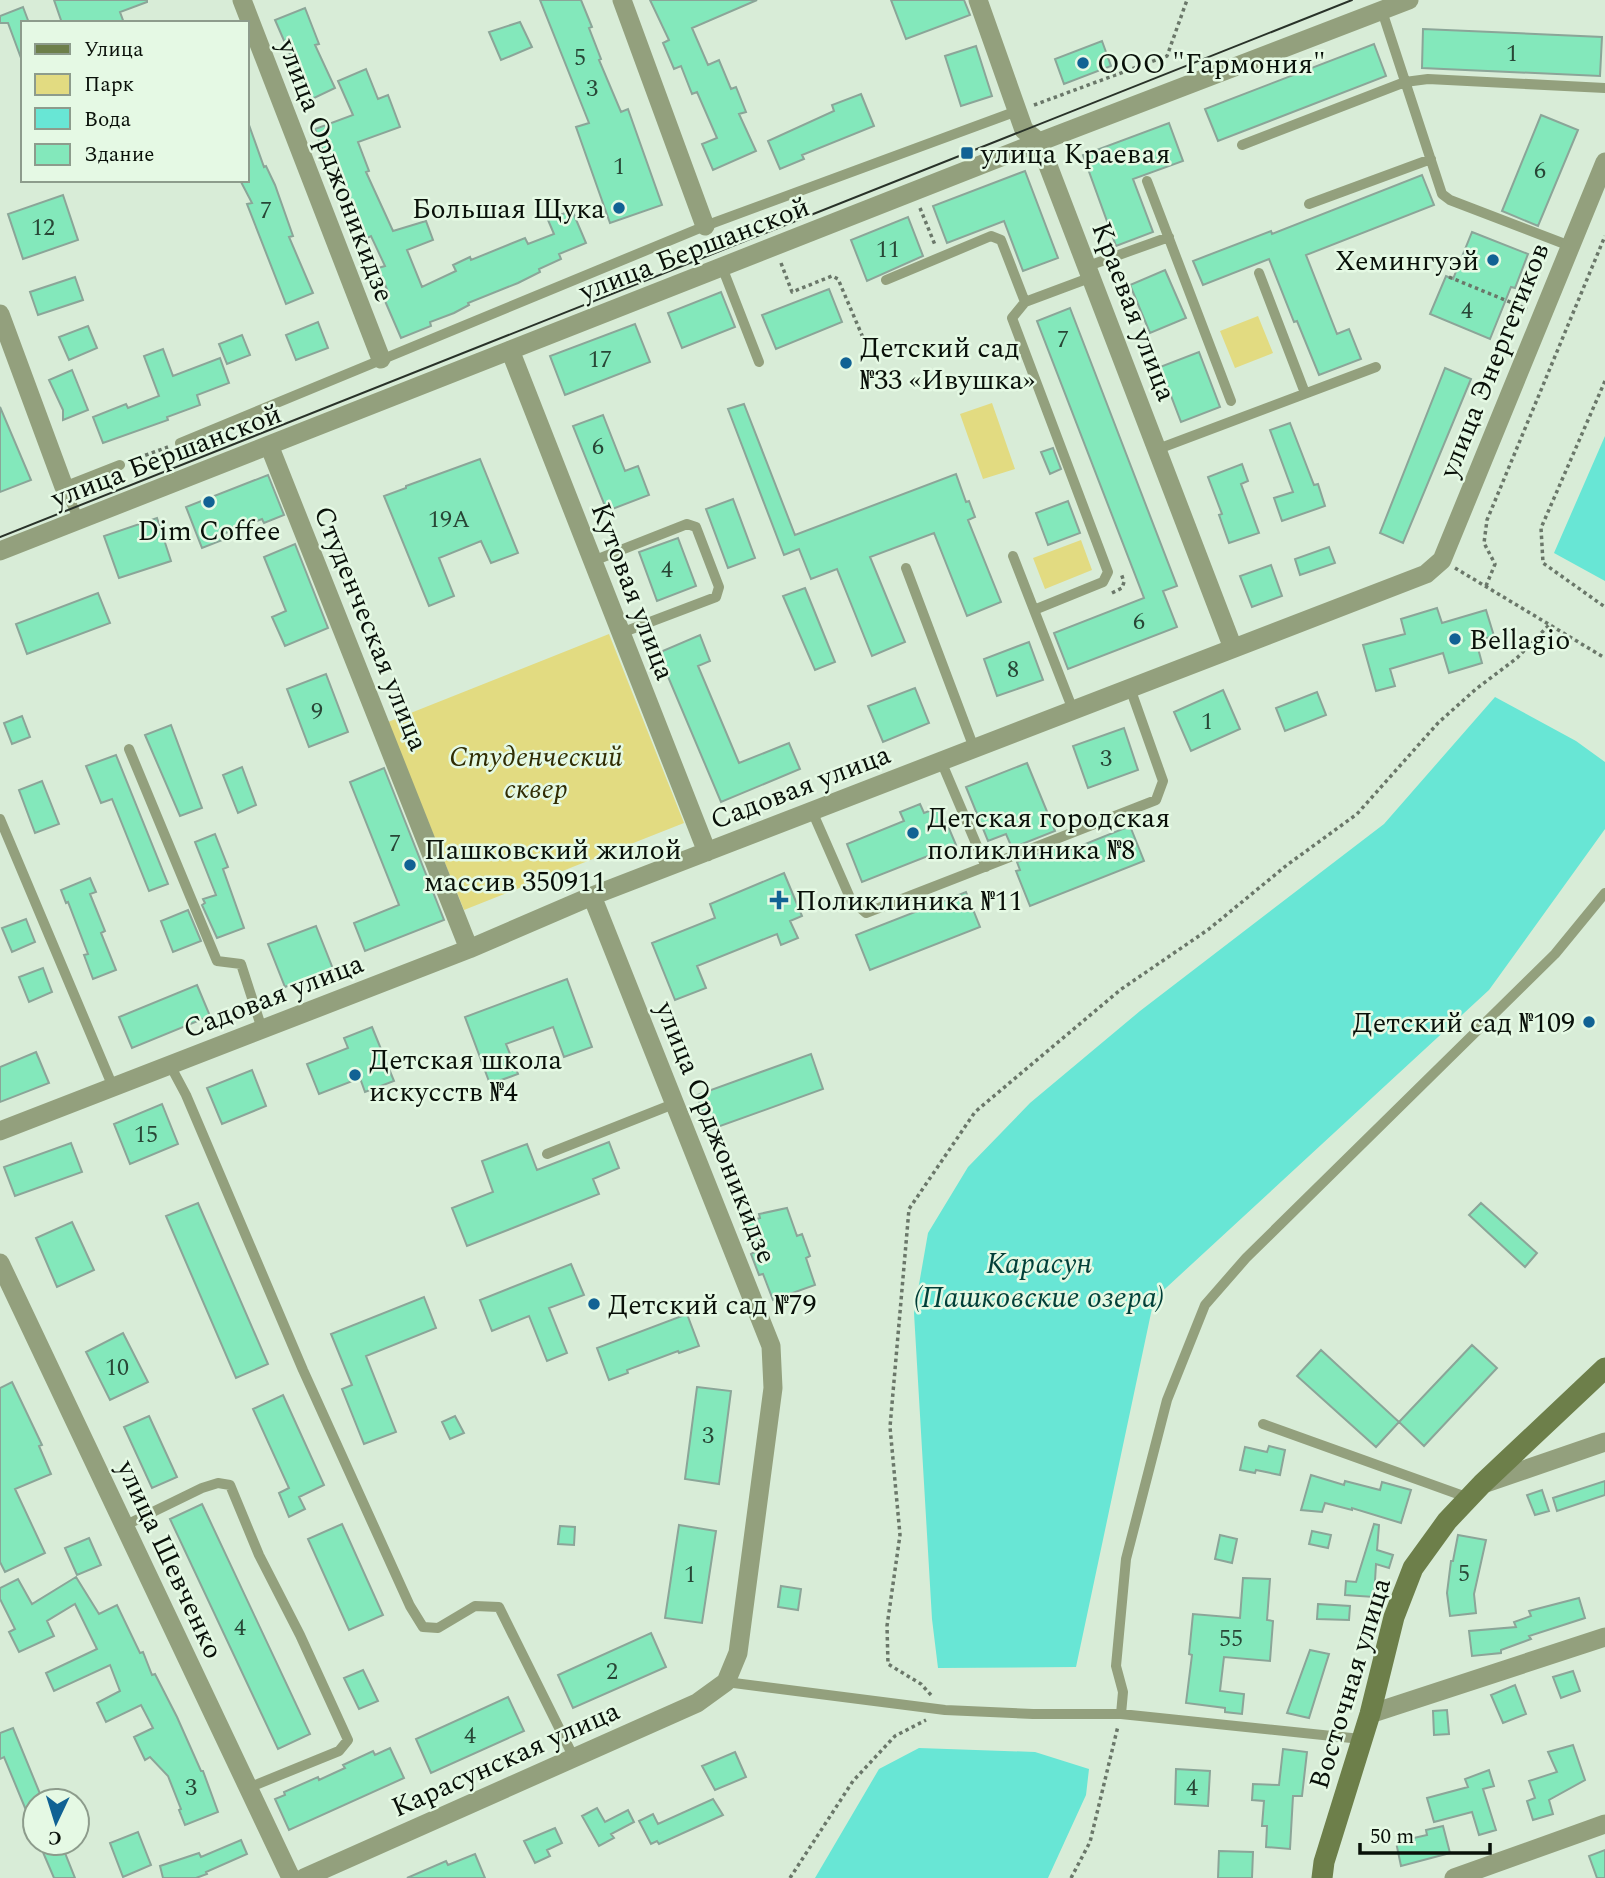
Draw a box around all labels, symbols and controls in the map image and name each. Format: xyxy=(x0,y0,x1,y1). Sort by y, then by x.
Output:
legend xyxy=(21,21,248,182)
street label: улица Орджоникидзе xyxy=(265,32,406,309)
text: Улица xyxy=(84,34,144,66)
house number: 1 xyxy=(1506,36,1518,72)
house number: 5 xyxy=(574,40,586,76)
place label: ООО "Гармония" xyxy=(1097,43,1326,86)
marker: ООО "Гармония" xyxy=(1075,55,1091,71)
text: Парк xyxy=(84,69,135,101)
house number: 3 xyxy=(586,71,598,107)
text: Вода xyxy=(84,104,132,136)
place label: улица Краевая xyxy=(980,133,1170,176)
text: Здание xyxy=(84,139,154,171)
marker: улица Краевая xyxy=(959,145,975,161)
house number: 1 xyxy=(613,149,625,185)
house number: 6 xyxy=(1534,153,1546,189)
street label: улица Бершанской xyxy=(572,186,816,314)
place label: Большая Щука xyxy=(412,188,605,231)
house number: 7 xyxy=(260,193,272,229)
marker: Большая Щука xyxy=(611,200,627,216)
house number: 12 xyxy=(31,210,55,246)
street label: Краевая улица xyxy=(1080,215,1188,408)
house number: 11 xyxy=(876,232,900,268)
street label: улица Энергетиков xyxy=(1427,237,1561,486)
place label: Хемингуэй xyxy=(1335,240,1479,283)
marker: Хемингуэй xyxy=(1485,252,1501,268)
house number: 4 xyxy=(1461,293,1473,329)
house number: 7 xyxy=(1057,322,1069,358)
place label: Детский сад №33 «Ивушка» xyxy=(860,327,1035,402)
house number: 17 xyxy=(588,342,612,378)
marker: Детский сад №33 «Ивушка» xyxy=(838,355,854,371)
street label: улица Бершанской xyxy=(44,393,288,521)
house number: 6 xyxy=(592,429,604,465)
marker: Dim Coffee xyxy=(201,494,217,510)
street label: Кутовая улица xyxy=(579,496,686,687)
street label: Студенческая улица xyxy=(302,500,440,758)
house number: 19А xyxy=(428,502,470,538)
place label: Dim Coffee xyxy=(137,510,281,553)
house number: 4 xyxy=(661,552,673,588)
house number: 6 xyxy=(1133,604,1145,640)
place label: Bellagio xyxy=(1469,619,1570,662)
marker: Bellagio xyxy=(1447,631,1463,647)
house number: 8 xyxy=(1007,652,1019,688)
house number: 9 xyxy=(311,694,323,730)
house number: 1 xyxy=(1201,704,1213,740)
street label: Садовая улица xyxy=(704,733,897,842)
park label: Студенческий сквер xyxy=(449,736,623,811)
house number: 3 xyxy=(1100,741,1112,777)
place label: Детская городская поликлиника №8 xyxy=(927,797,1170,872)
marker: Детская городская поликлиника №8 xyxy=(905,825,921,841)
house number: 7 xyxy=(389,826,401,862)
place label: Пашковский жилой массив 350911 xyxy=(424,829,682,904)
marker: Пашковский жилой массив 350911 xyxy=(402,857,418,873)
place label: Поликлиника №11 xyxy=(795,880,1023,923)
marker: Поликлиника №11 xyxy=(769,890,789,910)
street label: Садовая улица xyxy=(177,942,370,1051)
street label: улица Орджоникидзе xyxy=(643,994,788,1270)
place label: Детский сад №109 xyxy=(1353,1002,1575,1045)
marker: Детский сад №109 xyxy=(1581,1014,1597,1030)
place label: Детская школа искусств №4 xyxy=(369,1039,563,1114)
marker: Детская школа искусств №4 xyxy=(347,1067,363,1083)
house number: 15 xyxy=(134,1117,158,1153)
water label: Карасун (Пашковские озера) xyxy=(914,1241,1164,1321)
place label: Детский сад №79 xyxy=(608,1284,816,1327)
marker: Детский сад №79 xyxy=(586,1296,602,1312)
house number: 10 xyxy=(105,1350,129,1386)
house number: 3 xyxy=(702,1418,714,1454)
street label: улица Шевченко xyxy=(104,1452,235,1666)
house number: 5 xyxy=(1458,1556,1470,1592)
house number: 1 xyxy=(684,1557,696,1593)
street label: Восточная улица xyxy=(1298,1572,1403,1795)
house number: 4 xyxy=(234,1610,246,1646)
house number: 55 xyxy=(1219,1621,1243,1657)
house number: 2 xyxy=(606,1654,618,1690)
street label: Карасунская улица xyxy=(384,1690,627,1829)
house number: 4 xyxy=(464,1718,476,1754)
house number: 3 xyxy=(185,1770,197,1806)
house number: 4 xyxy=(1186,1770,1198,1806)
north arrow xyxy=(21,1787,91,1857)
scale bar xyxy=(1360,1812,1490,1856)
text: 50 m xyxy=(1370,1821,1414,1853)
text: С xyxy=(47,1823,63,1852)

